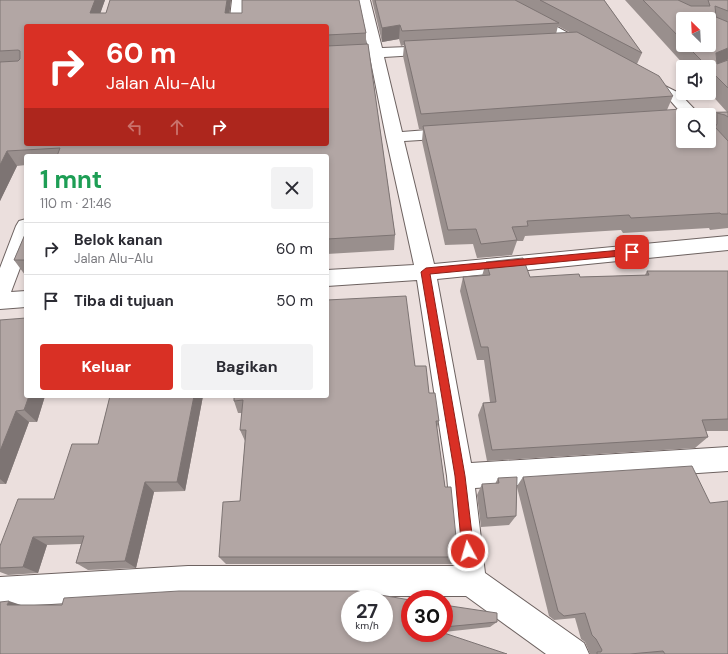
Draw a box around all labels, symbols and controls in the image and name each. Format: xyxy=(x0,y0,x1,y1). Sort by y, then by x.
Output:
north arrow xyxy=(676,12,716,52)
map controls xyxy=(676,12,716,148)
text: 60 m xyxy=(106,35,176,72)
icon: right xyxy=(40,40,92,92)
button: sound xyxy=(676,60,716,100)
text: Jalan Alu-Alu xyxy=(106,71,216,95)
button: search xyxy=(676,108,716,148)
icon: left xyxy=(124,116,146,138)
icon: ahead xyxy=(166,116,188,138)
icon: right xyxy=(208,116,230,138)
text: 1 mnt xyxy=(40,164,102,195)
button: close xyxy=(271,167,313,209)
text: 110 m · 21:46 xyxy=(40,195,112,212)
text: Belok kanan xyxy=(74,230,162,250)
pin xyxy=(615,235,649,269)
icon: right xyxy=(40,238,62,260)
text: 60 m xyxy=(276,239,313,259)
icon: arrive xyxy=(621,241,643,263)
text: Jalan Alu-Alu xyxy=(74,250,153,267)
icon: arrive xyxy=(40,290,62,312)
text: Tiba di tujuan xyxy=(74,291,174,311)
text: 50 m xyxy=(276,291,313,311)
button: Keluar xyxy=(40,344,173,390)
button: Bagikan xyxy=(181,344,313,390)
position arrow xyxy=(447,530,489,572)
speed limit sign: 30 xyxy=(401,590,453,642)
text: 27 xyxy=(356,598,378,624)
text: km/h xyxy=(355,619,379,632)

